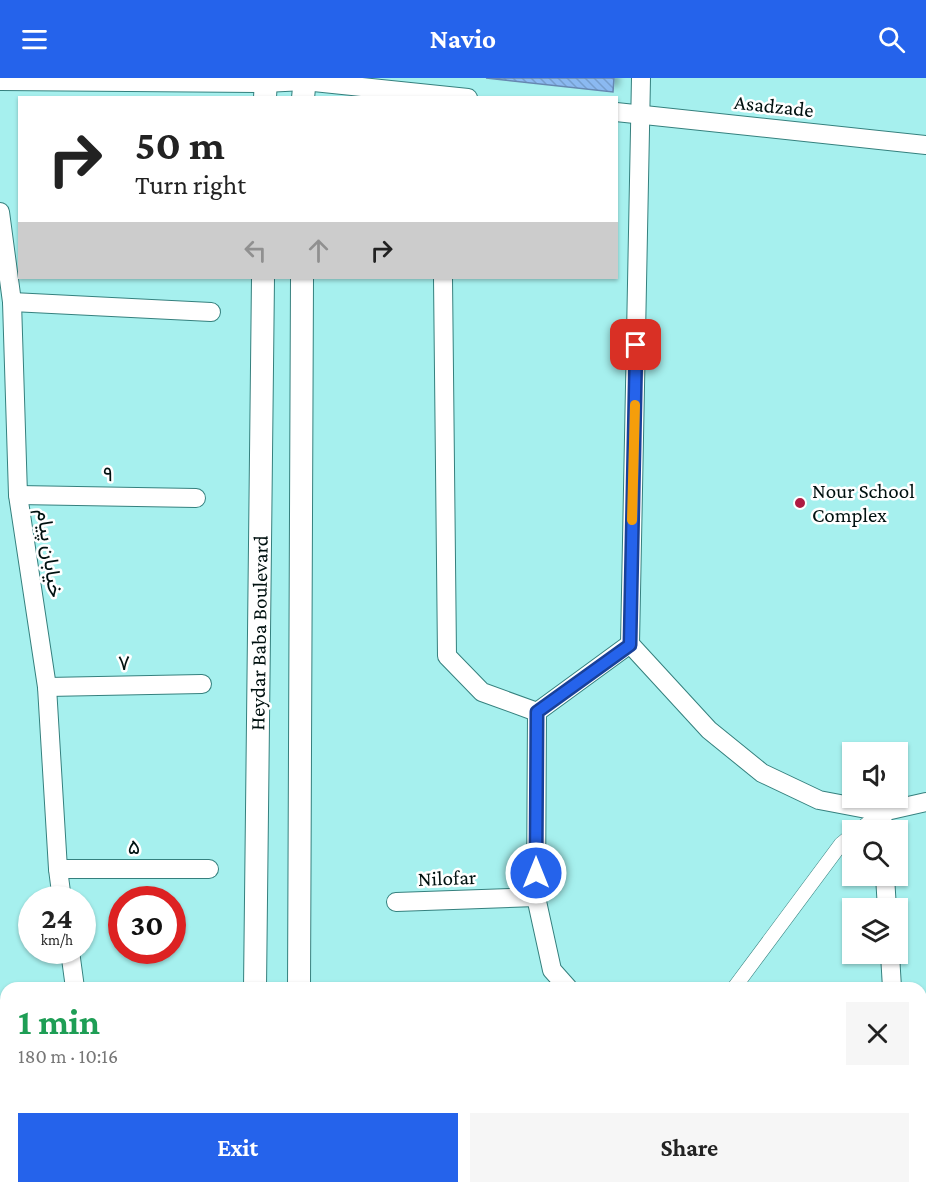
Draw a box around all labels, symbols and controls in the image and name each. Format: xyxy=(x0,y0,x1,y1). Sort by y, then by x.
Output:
icon: menu xyxy=(18,23,51,56)
icon: search xyxy=(875,23,908,56)
text: Navio xyxy=(430,24,496,54)
street label: Asadzade xyxy=(733,90,815,122)
icon: right xyxy=(36,120,114,198)
text: 50 m xyxy=(135,121,225,168)
text: Turn right xyxy=(135,170,246,200)
icon: left xyxy=(239,234,272,267)
icon: ahead xyxy=(302,234,335,267)
icon: right xyxy=(365,234,398,267)
pin xyxy=(610,319,661,370)
icon: arrive xyxy=(619,328,652,361)
street label: ۹ xyxy=(103,462,113,486)
place label: Nour School Complex xyxy=(812,479,915,527)
marker: Nour School Complex xyxy=(793,496,807,510)
street label: خیابان پیام xyxy=(30,507,68,599)
street label: Heydar Baba Boulevard xyxy=(245,535,273,731)
street label: ۷ xyxy=(118,651,130,675)
map controls xyxy=(842,742,908,964)
button: sound xyxy=(842,742,908,808)
button: search xyxy=(842,820,908,886)
street label: ۵ xyxy=(128,835,140,859)
position arrow xyxy=(504,841,568,905)
street label: Nilofar xyxy=(417,865,477,891)
speed limit sign: 30 xyxy=(108,886,186,964)
button: layers xyxy=(842,898,908,964)
text: 24 xyxy=(41,901,73,934)
text: km/h xyxy=(41,932,73,948)
text: 1 min xyxy=(18,1002,100,1042)
button: close xyxy=(846,1002,909,1065)
text: 180 m · 10:16 xyxy=(18,1045,118,1067)
button: Exit xyxy=(18,1113,458,1182)
button: Share xyxy=(470,1113,909,1182)

